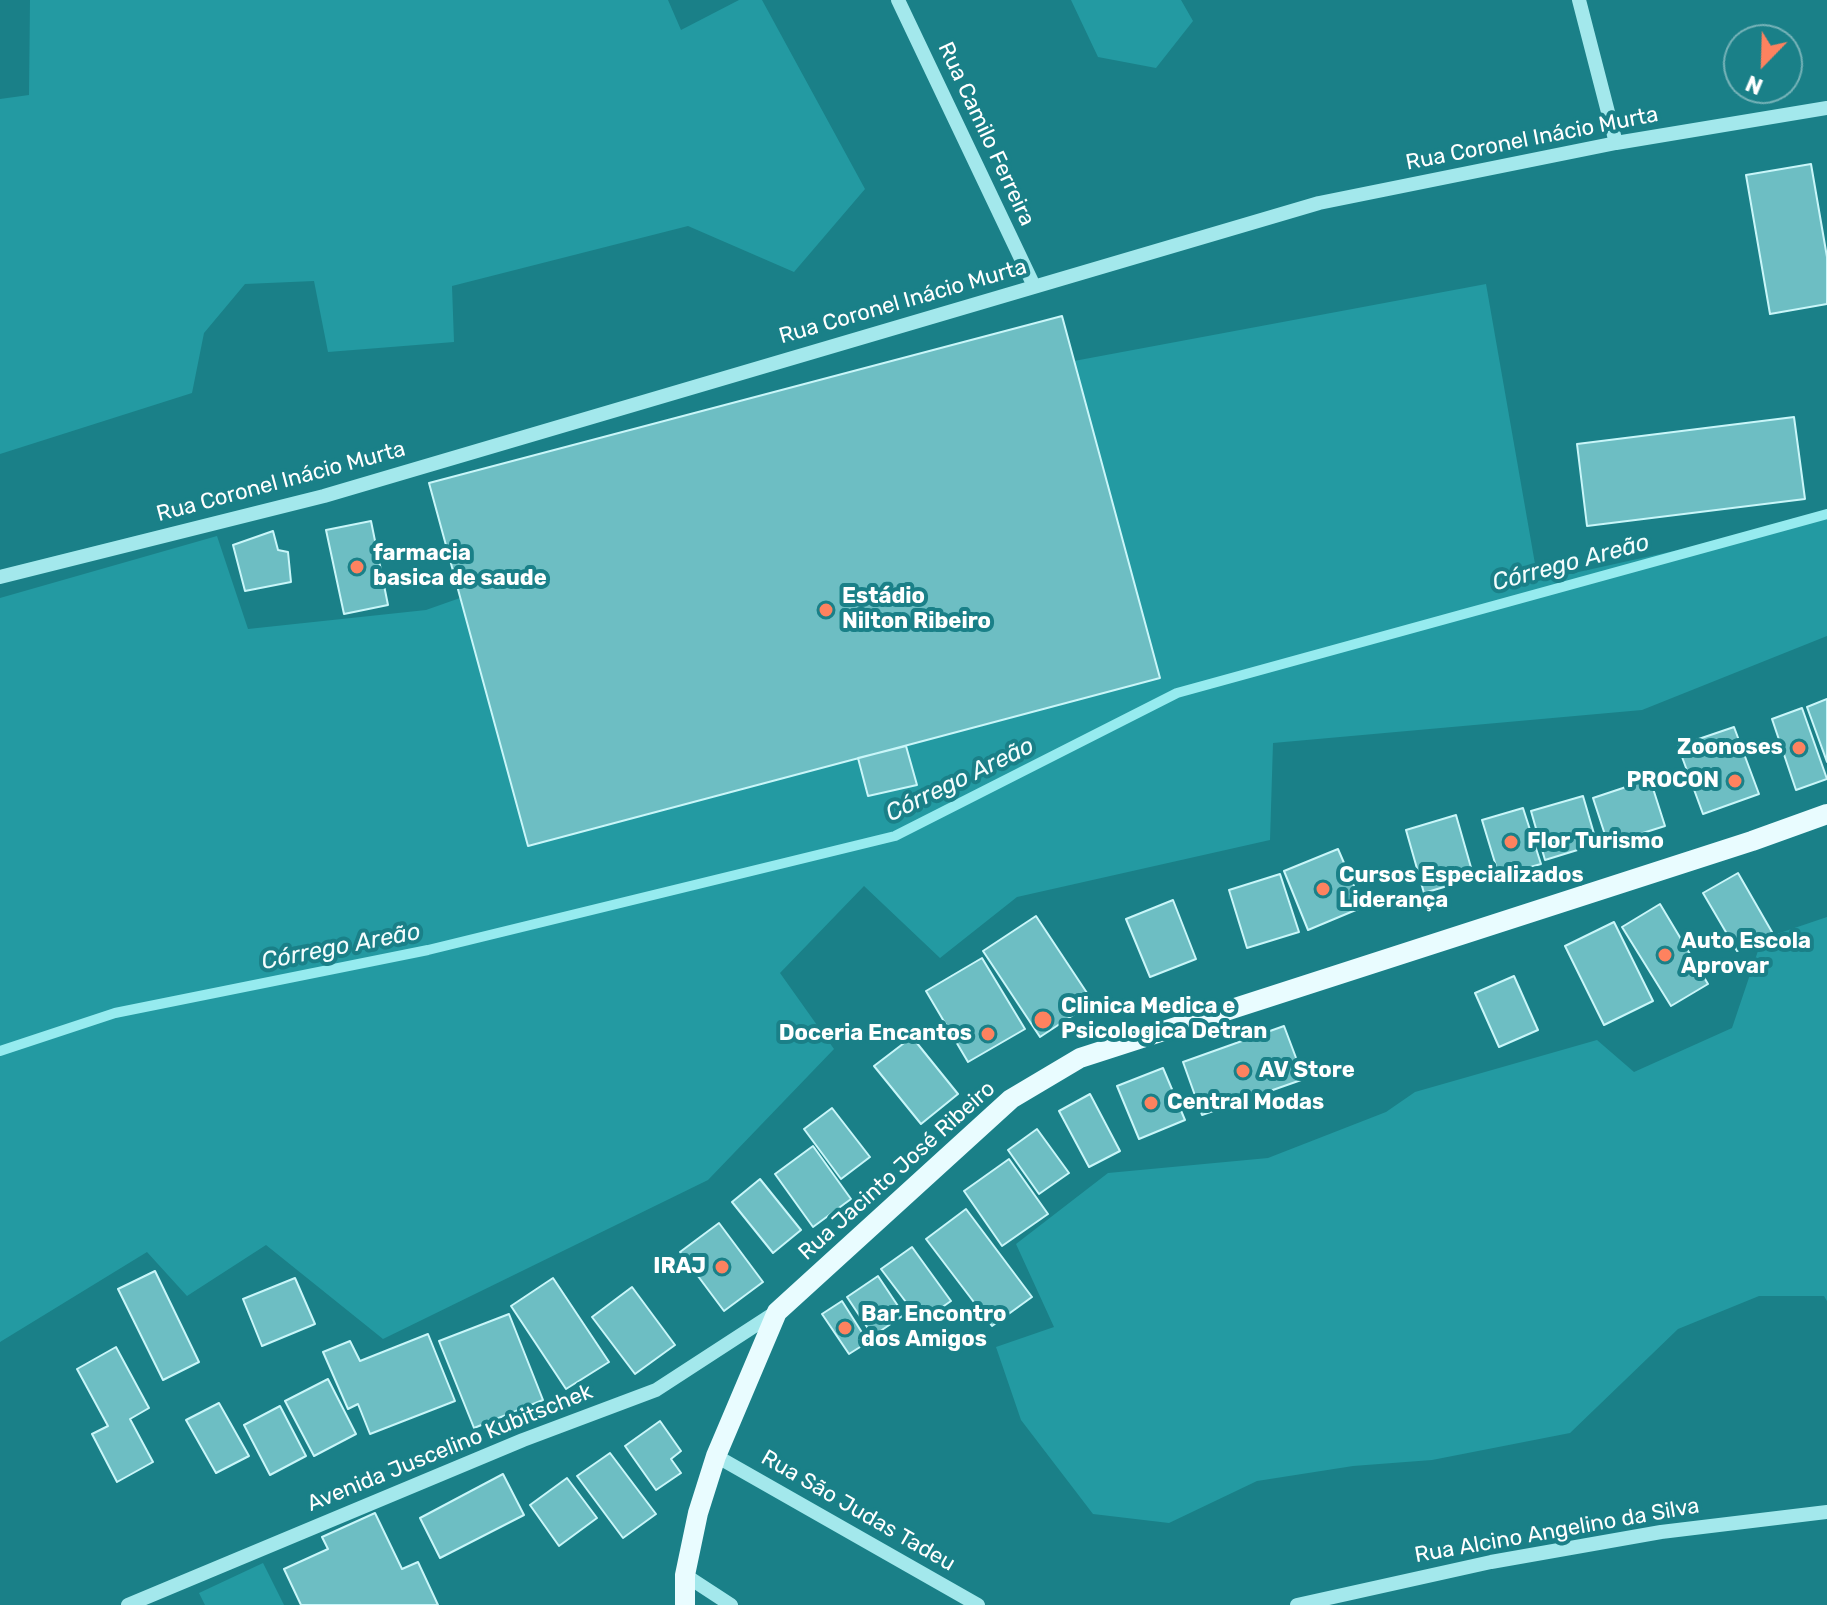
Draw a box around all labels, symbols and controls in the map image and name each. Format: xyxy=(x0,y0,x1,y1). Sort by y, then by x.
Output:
north arrow xyxy=(1723,24,1803,104)
street label: Rua Camilo Ferreira xyxy=(932,38,1040,230)
text: N xyxy=(1742,69,1767,100)
street label: Rua Coronel Inácio Murta xyxy=(1404,102,1660,176)
street label: Rua Coronel Inácio Murta xyxy=(776,254,1030,350)
street label: Rua Coronel Inácio Murta xyxy=(154,436,408,528)
water label: Córrego Areão xyxy=(1489,528,1653,598)
place label: farmacia basica de saude xyxy=(373,541,547,592)
marker: farmacia basica de saude xyxy=(348,558,366,576)
place label: Estádio Nilton Ribeiro xyxy=(842,584,991,636)
marker: Estádio Nilton Ribeiro xyxy=(817,601,835,619)
water label: Córrego Areão xyxy=(881,732,1039,828)
place label: Zoonoses xyxy=(1677,735,1783,761)
marker: Zoonoses xyxy=(1790,739,1808,757)
place label: PROCON xyxy=(1626,768,1719,794)
marker: PROCON xyxy=(1726,772,1744,790)
place label: Flor Turismo xyxy=(1527,829,1664,855)
marker: Flor Turismo xyxy=(1502,833,1520,851)
place label: Cursos Especializados Liderança xyxy=(1339,863,1584,914)
marker: Cursos Especializados Liderança xyxy=(1314,880,1332,898)
water label: Córrego Areão xyxy=(259,917,423,977)
place label: Auto Escola Aprovar xyxy=(1681,929,1811,980)
marker: Auto Escola Aprovar xyxy=(1656,946,1674,964)
place label: Clinica Medica e Psicologica Detran xyxy=(1061,994,1267,1046)
marker: Clinica Medica e Psicologica Detran xyxy=(1032,1009,1054,1031)
place label: Doceria Encantos xyxy=(779,1021,972,1047)
marker: Doceria Encantos xyxy=(979,1025,997,1043)
place label: AV Store xyxy=(1259,1058,1355,1084)
marker: AV Store xyxy=(1234,1062,1252,1080)
street label: Rua Jacinto José Ribeiro xyxy=(793,1076,1001,1266)
place label: Central Modas xyxy=(1167,1090,1324,1116)
marker: Central Modas xyxy=(1142,1094,1160,1112)
place label: IRAJ xyxy=(653,1254,706,1280)
marker: IRAJ xyxy=(713,1258,731,1276)
place label: Bar Encontro dos Amigos xyxy=(861,1302,1006,1354)
marker: Bar Encontro dos Amigos xyxy=(836,1319,854,1337)
street label: Avenida Juscelino Kubitschek xyxy=(303,1379,597,1517)
street label: Rua São Judas Tadeu xyxy=(756,1445,960,1577)
street label: Rua Alcino Angelino da Silva xyxy=(1413,1493,1701,1569)

